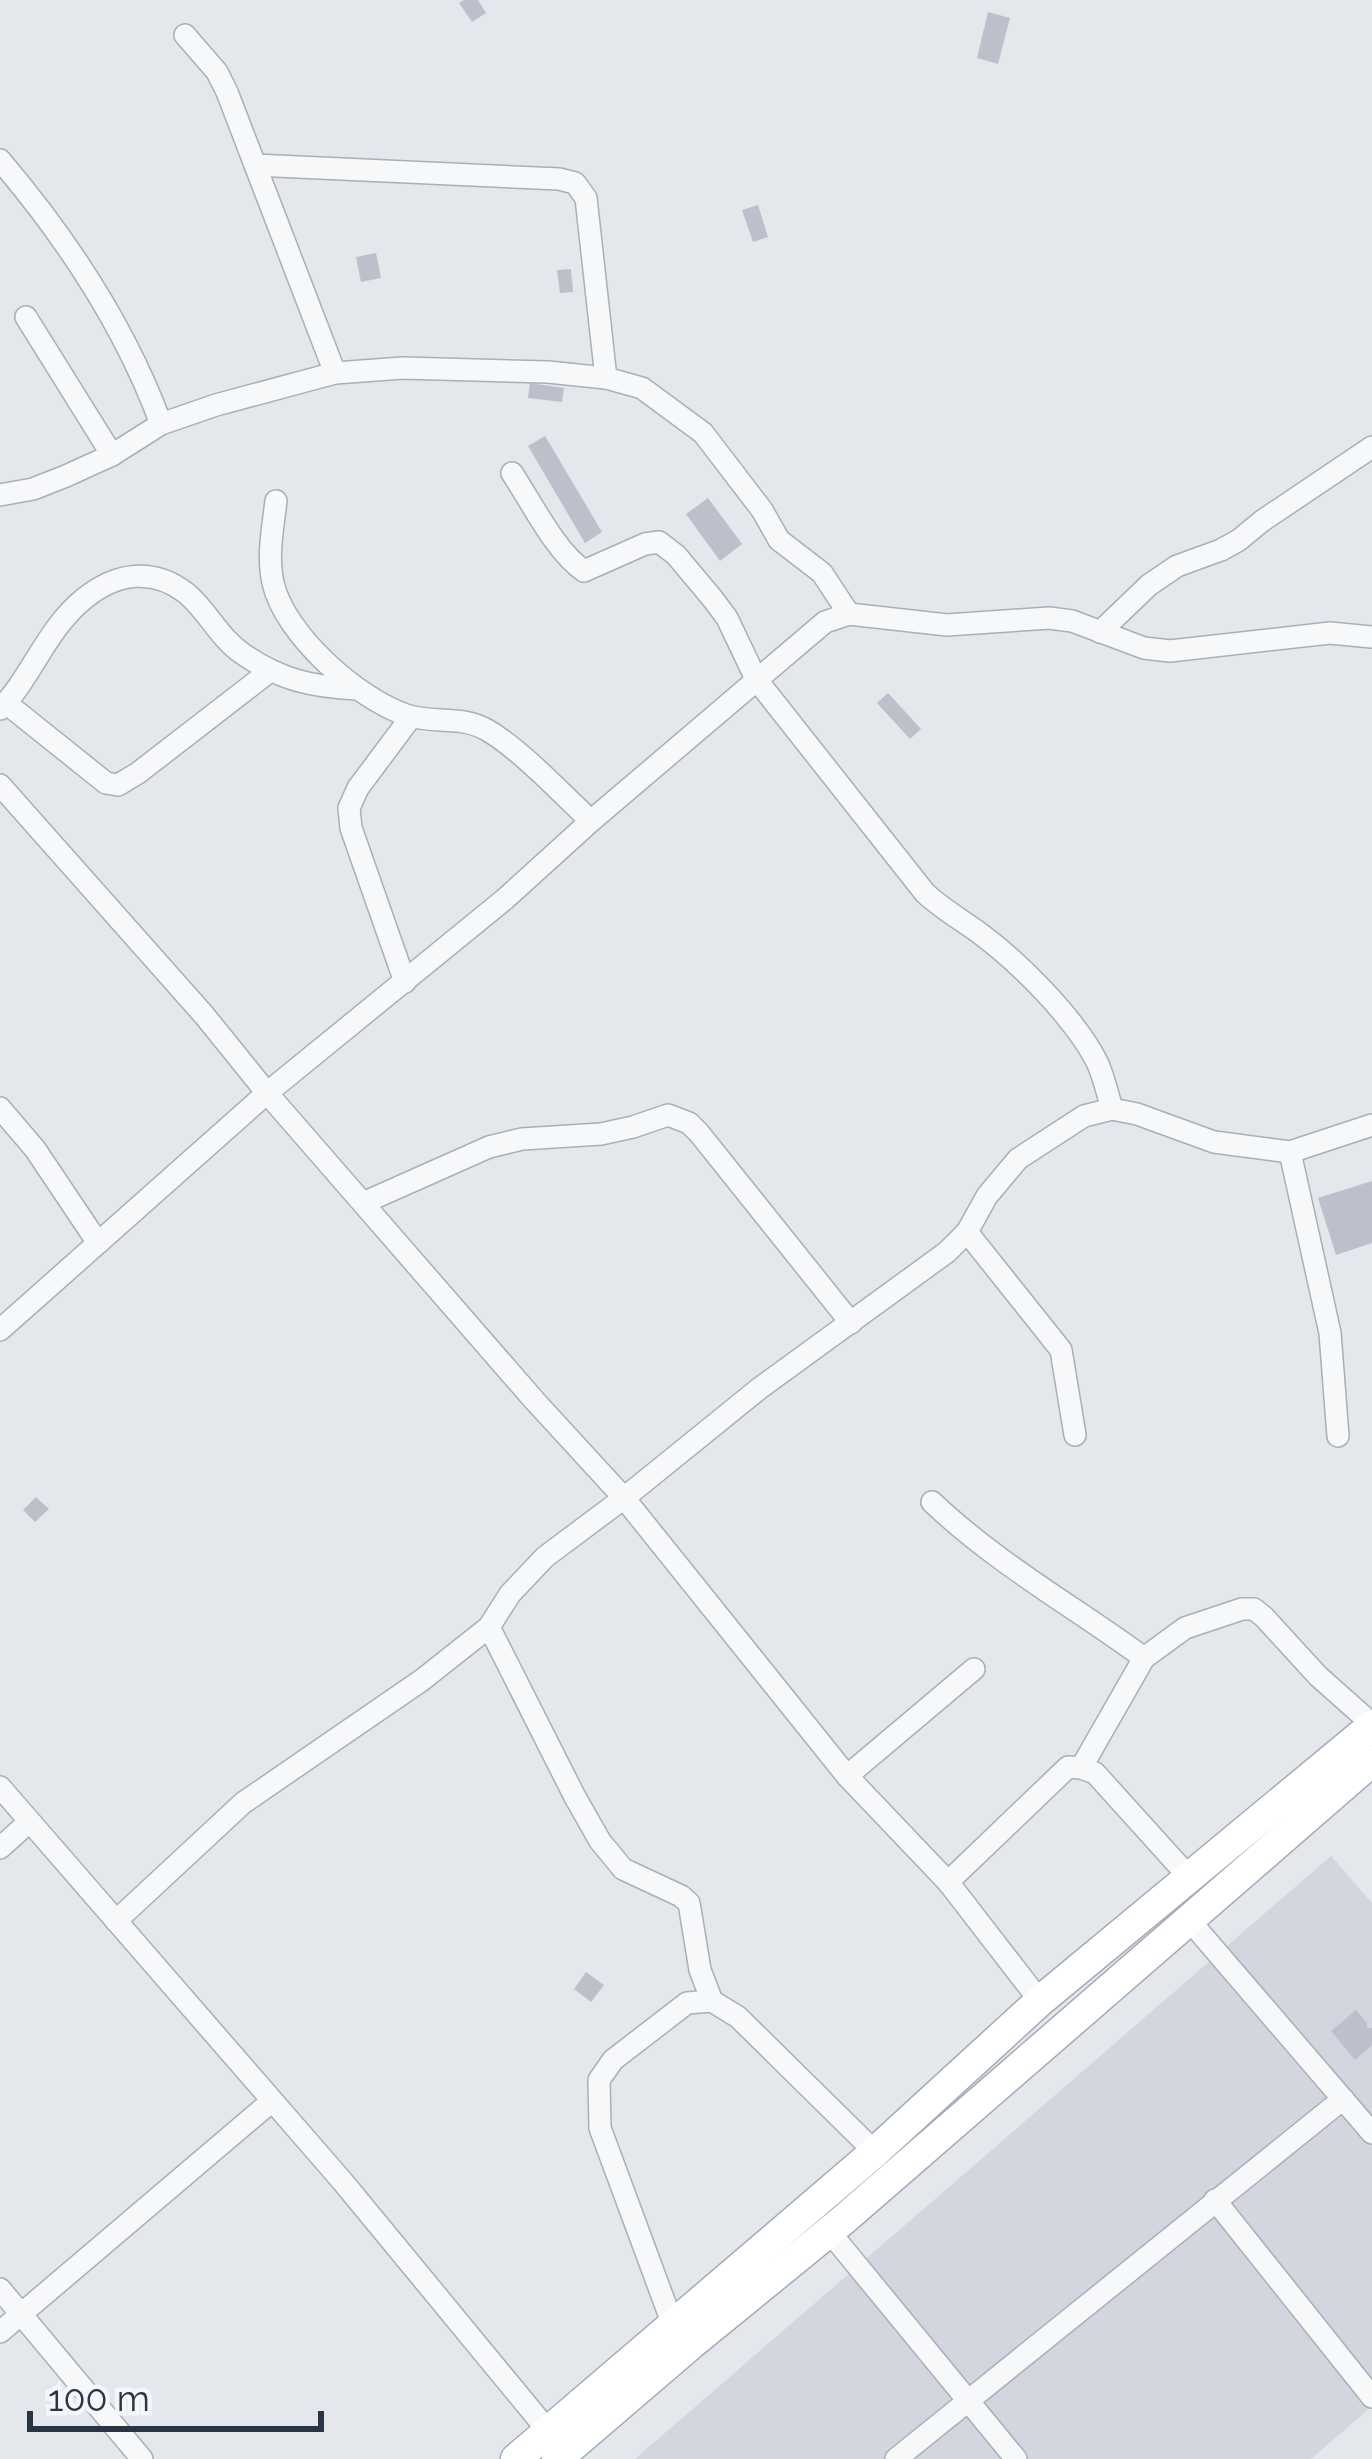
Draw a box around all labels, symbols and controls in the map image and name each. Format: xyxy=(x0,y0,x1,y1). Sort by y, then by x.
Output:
scale bar xyxy=(30,2357,321,2431)
text: 100 m xyxy=(48,2377,150,2419)

